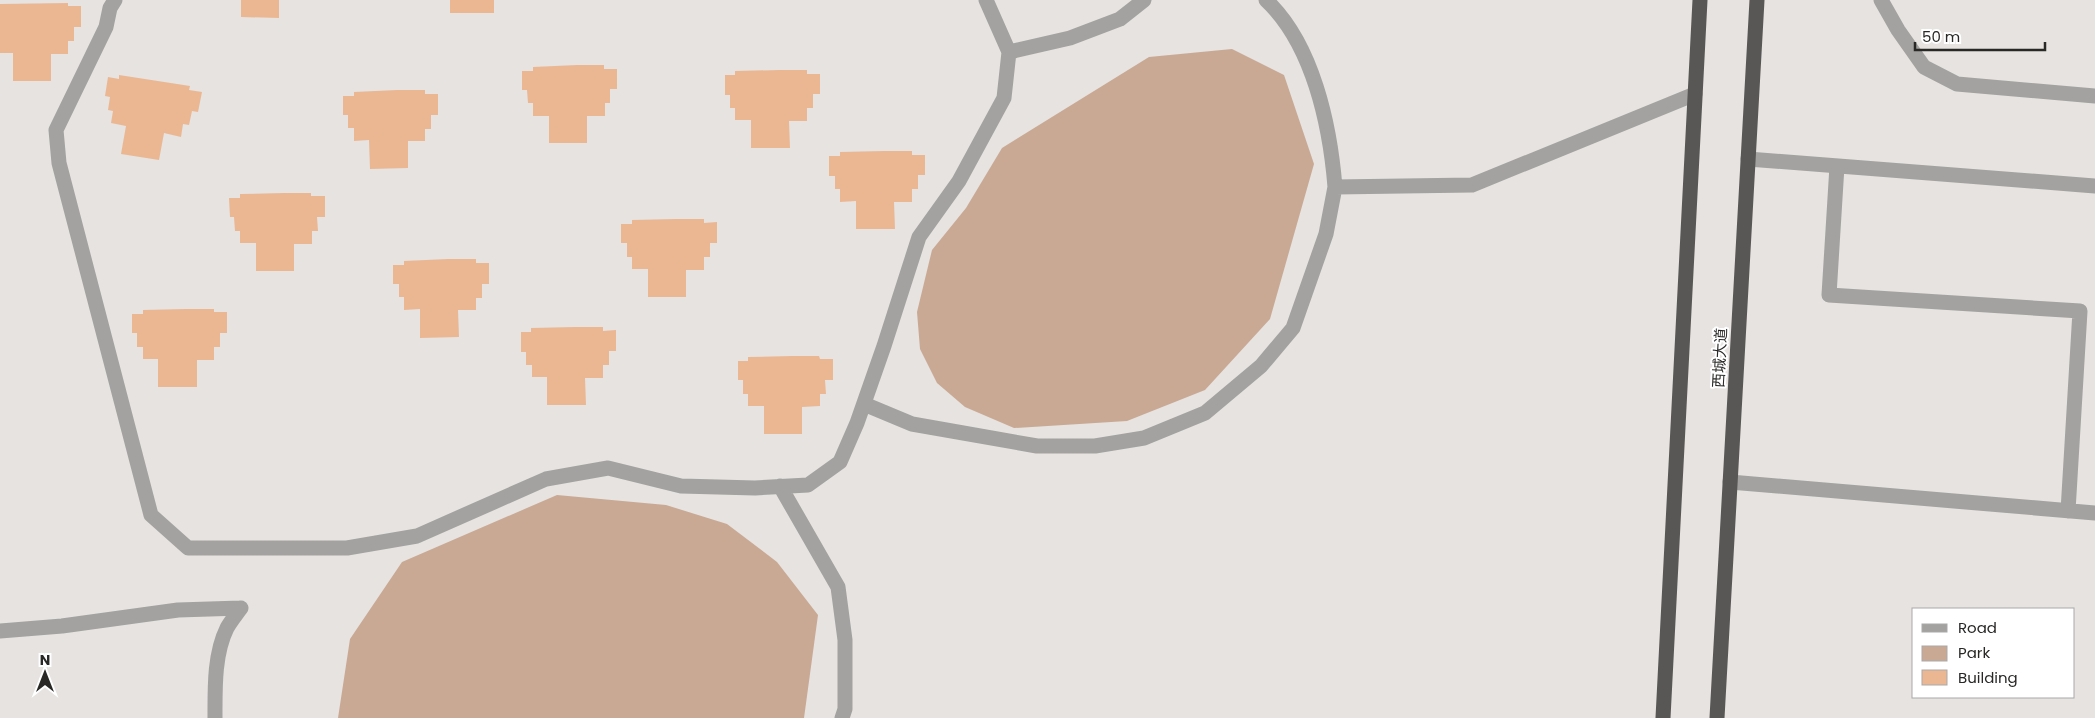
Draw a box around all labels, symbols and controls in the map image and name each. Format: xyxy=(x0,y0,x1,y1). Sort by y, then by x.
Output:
scale bar xyxy=(1915,20,2045,52)
text: 50 m xyxy=(1922,26,1960,47)
street label: 西城大道 xyxy=(1707,327,1732,388)
legend xyxy=(1912,608,2075,698)
text: Road xyxy=(1958,617,1997,638)
text: Park xyxy=(1958,642,1990,663)
north arrow xyxy=(20,648,70,698)
text: N xyxy=(40,650,50,670)
text: Building xyxy=(1958,667,2018,688)

